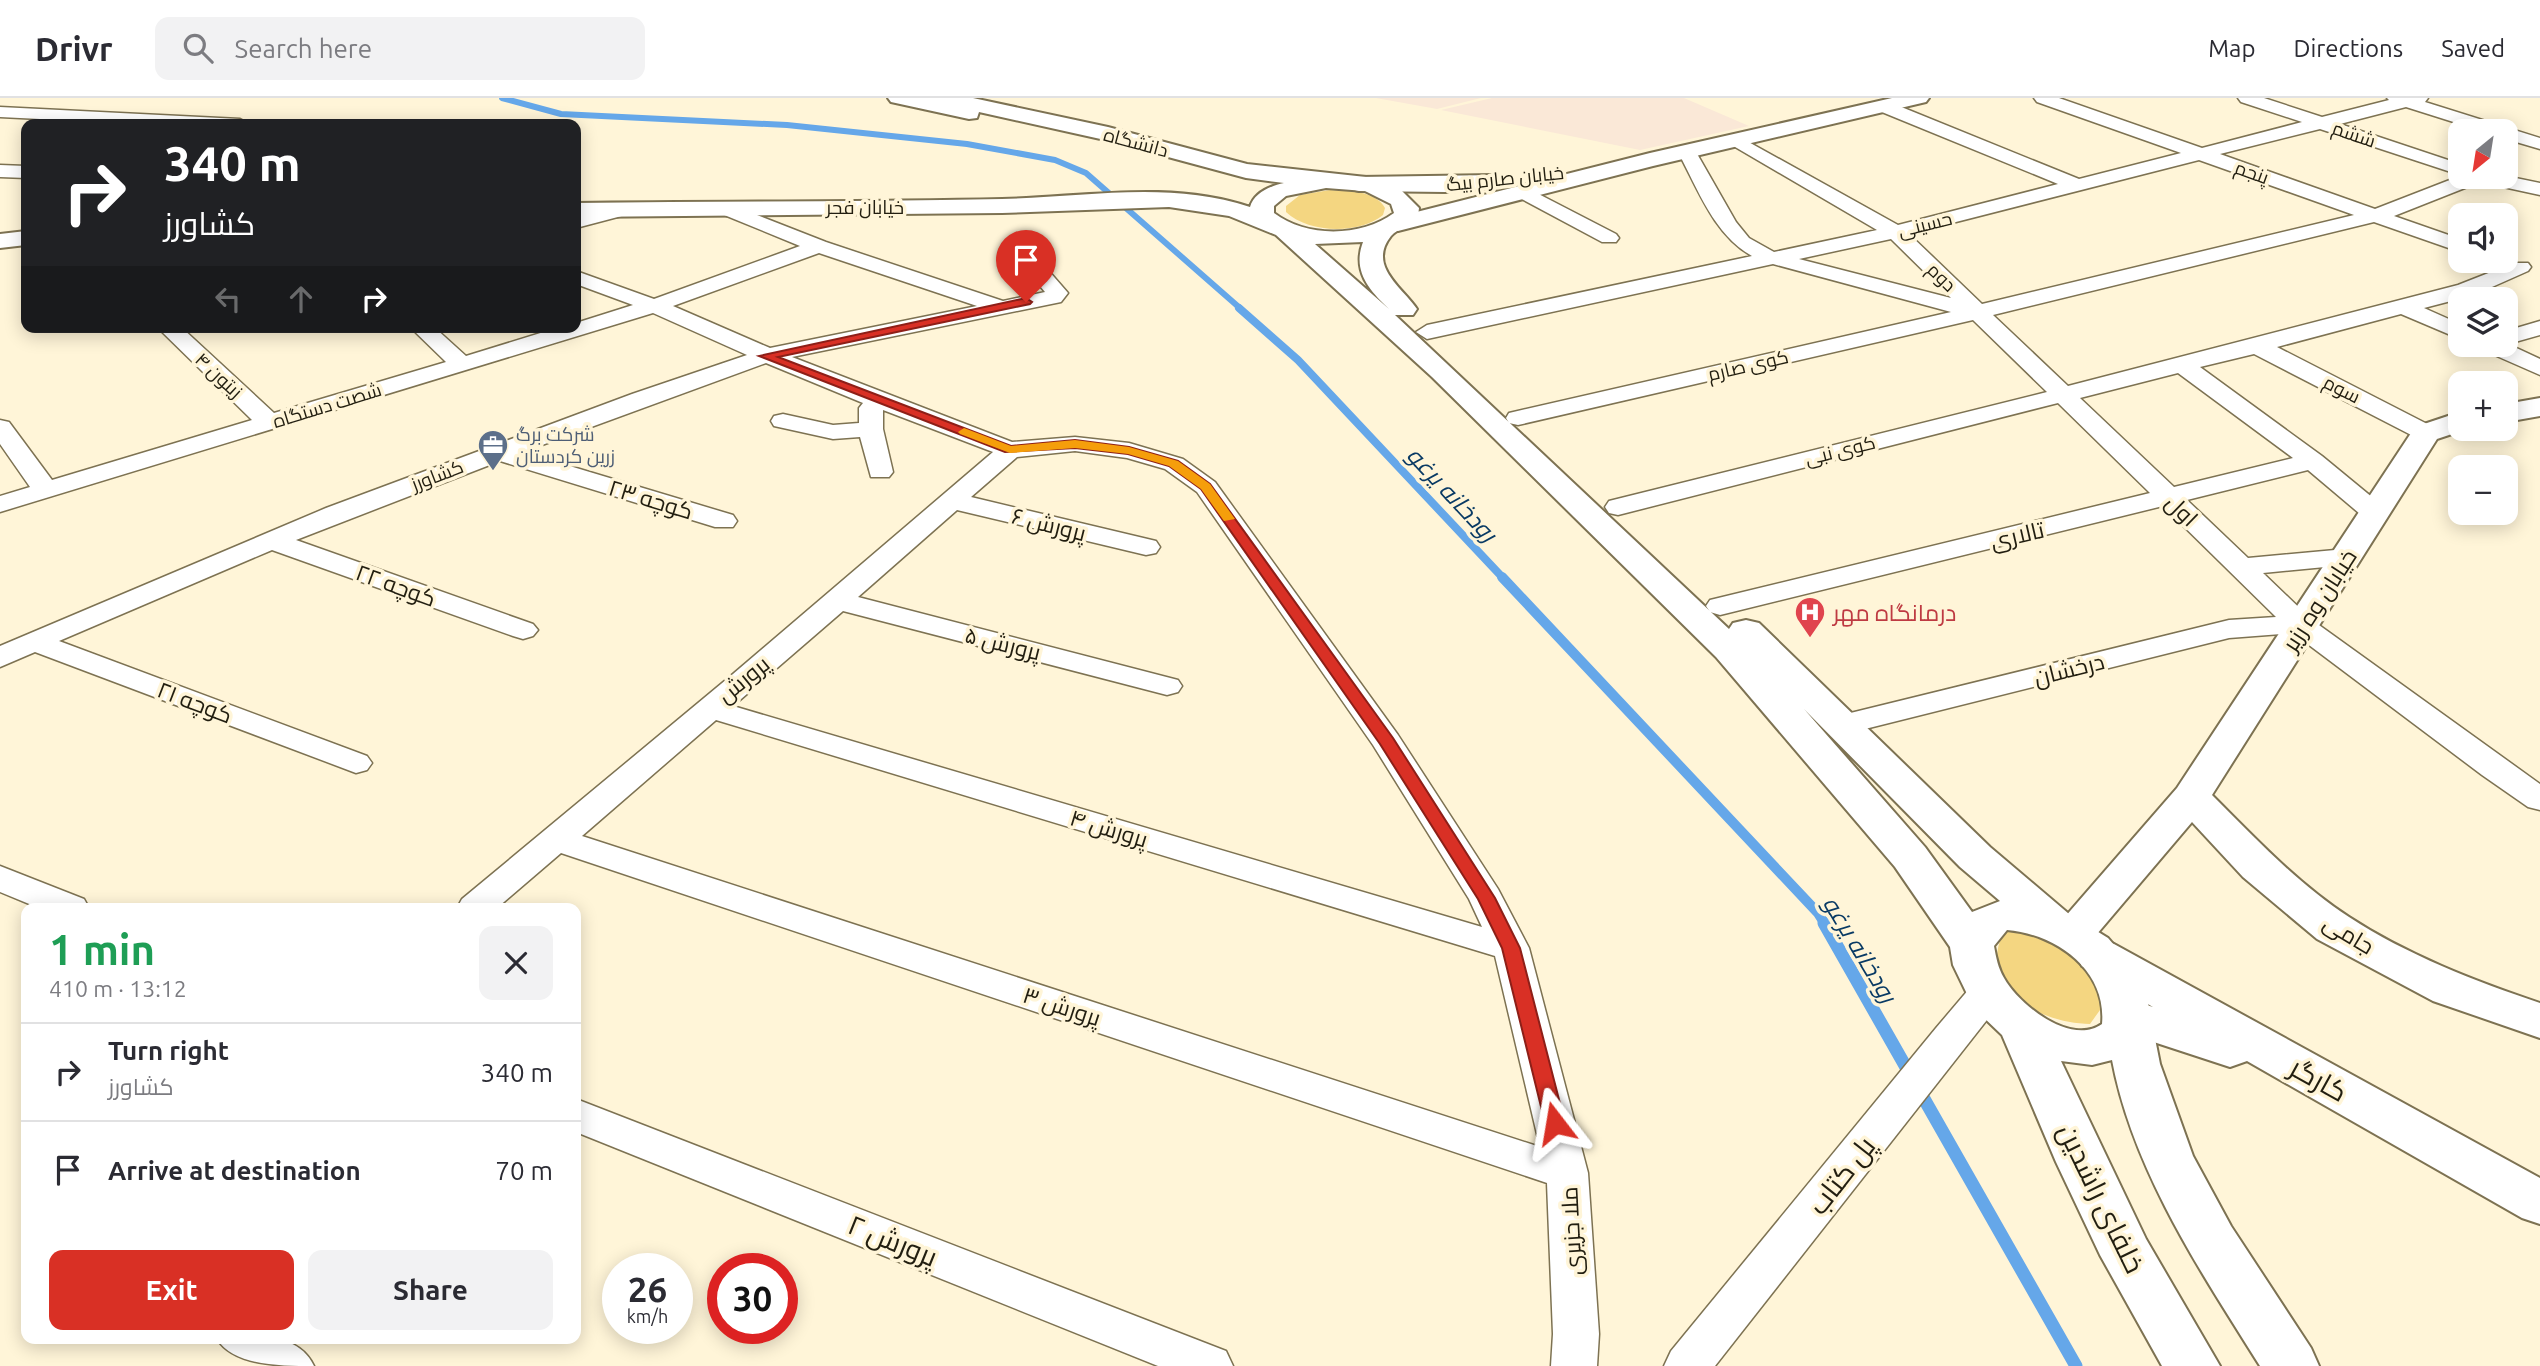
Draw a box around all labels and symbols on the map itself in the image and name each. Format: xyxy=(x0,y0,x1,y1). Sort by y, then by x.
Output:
street label: ششم xyxy=(2328,116,2379,154)
north arrow xyxy=(2448,119,2518,189)
street label: دانشگاه xyxy=(1101,123,1171,161)
street label: پنجم xyxy=(2231,156,2272,191)
street label: خیابان صارم بیگ xyxy=(1445,161,1565,198)
street label: خیابان فجر xyxy=(825,196,904,219)
street label: حسینی xyxy=(1896,207,1955,242)
pin xyxy=(996,230,1056,302)
street label: دوم xyxy=(1921,258,1961,298)
street label: کوی صارم xyxy=(1705,345,1791,388)
street label: زیتون ۴ xyxy=(190,348,247,403)
street label: سوم xyxy=(2318,370,2364,410)
street label: شصت دستگاه xyxy=(270,378,384,432)
place label: شرکت برگ زرین کردستان xyxy=(516,423,615,468)
office icon: شرکت برگ زرین کردستان xyxy=(476,428,510,472)
street label: کوی نبی xyxy=(1803,431,1878,470)
water label: رودخانه یرغو xyxy=(1401,441,1504,549)
street label: کشاورز xyxy=(407,455,467,496)
street label: کوچه ۲۳ xyxy=(605,474,696,526)
street label: اول xyxy=(2160,489,2203,532)
street label: پرورش ۶ xyxy=(1009,503,1089,548)
street label: تالاری xyxy=(1988,517,2047,555)
street label: خیابان وه رزیر xyxy=(2276,544,2363,658)
street label: کوچه ۲۲ xyxy=(352,559,439,614)
hospital icon: درمانگاه مهر xyxy=(1793,595,1827,639)
place label: درمانگاه مهر xyxy=(1831,600,1956,627)
street label: پرورش ۵ xyxy=(962,622,1044,667)
street label: درخشان xyxy=(2031,648,2107,692)
street label: پرورش xyxy=(712,651,776,710)
street label: کوچه ۲۱ xyxy=(153,676,236,730)
street label: پرورش ۴ xyxy=(1066,804,1151,855)
water label: رودخانه یرغو xyxy=(1817,891,1903,1009)
street label: جامی xyxy=(2318,909,2379,961)
street label: پرورش ۳ xyxy=(1019,982,1104,1033)
street label: کارگر xyxy=(2283,1050,2353,1108)
position arrow xyxy=(1518,1086,1592,1160)
street label: خلفای راشدین xyxy=(2051,1118,2151,1278)
street label: پل کتاب xyxy=(1801,1130,1884,1222)
street label: ملا جزیری xyxy=(1556,1186,1588,1276)
street label: پرورش ۲ xyxy=(842,1208,943,1276)
speed limit sign: 30 xyxy=(707,1253,798,1344)

